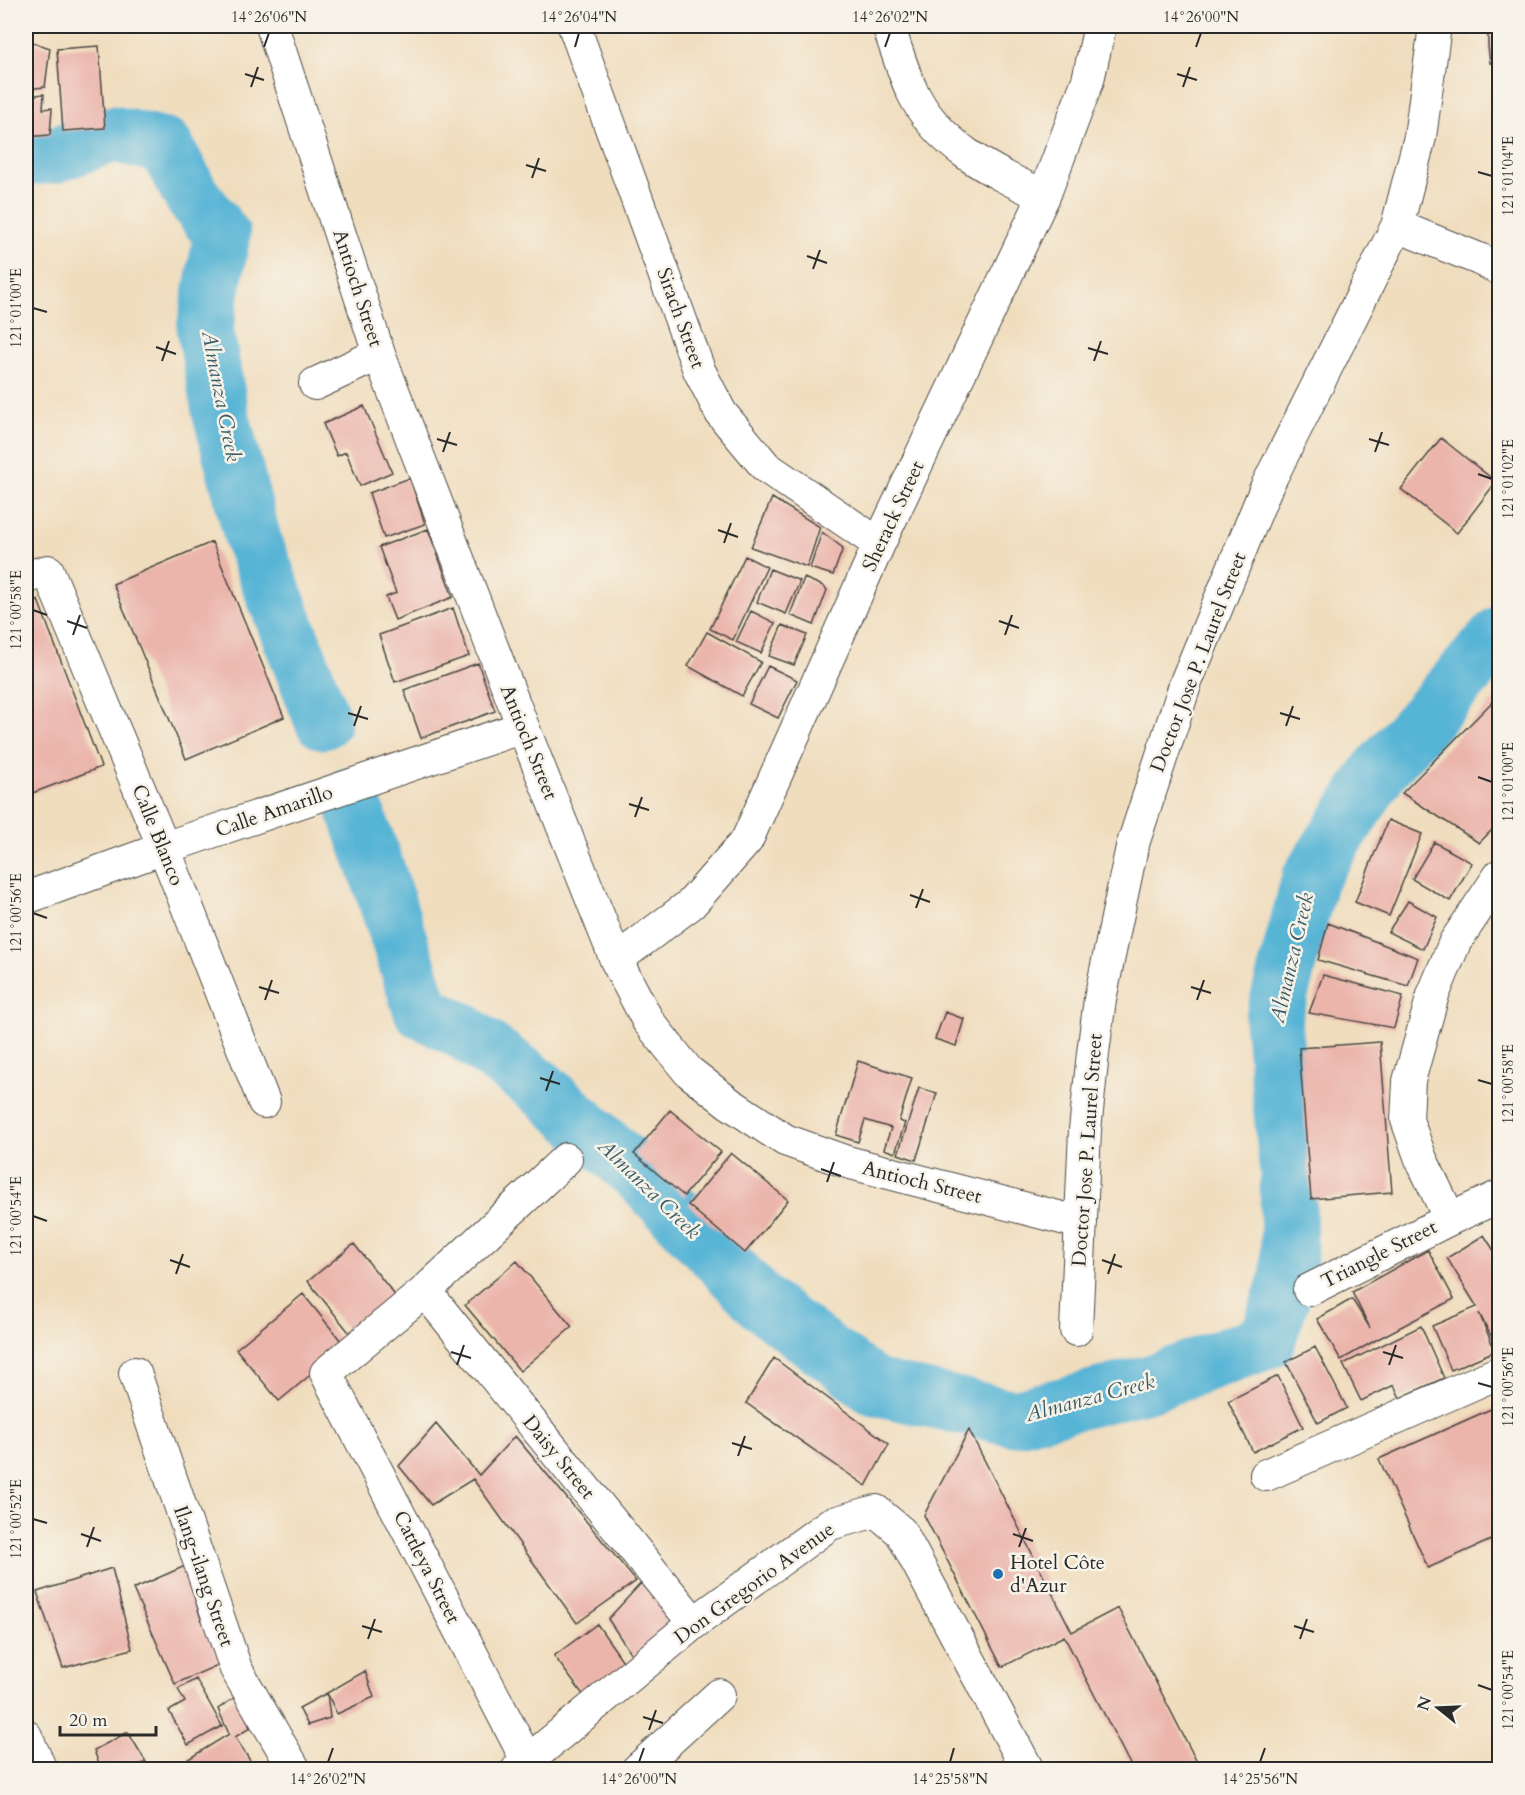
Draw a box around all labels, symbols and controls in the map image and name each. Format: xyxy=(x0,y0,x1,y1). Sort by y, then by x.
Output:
text: 14°26'06"N xyxy=(231,7,307,27)
text: 14°26'04"N xyxy=(541,7,617,27)
text: 14°26'02"N xyxy=(852,7,928,27)
text: 14°26'00"N xyxy=(1163,7,1239,27)
text: 121°01'04"E xyxy=(1498,136,1518,216)
street label: Antioch Street xyxy=(326,226,390,351)
street label: Sirach Street xyxy=(650,264,712,373)
text: 121°01'00"E xyxy=(6,268,26,348)
water label: Almanza Creek xyxy=(194,327,248,465)
text: 121°01'02"E xyxy=(1498,439,1518,519)
street label: Sherack Street xyxy=(856,456,931,576)
street label: Doctor Jose P. Laurel Street xyxy=(1144,547,1253,776)
text: 121°00'58"E xyxy=(6,570,26,650)
street label: Antioch Street xyxy=(494,680,565,804)
text: 121°01'00"E xyxy=(1498,742,1518,822)
street label: Calle Amarillo xyxy=(212,778,336,844)
street label: Calle Blanco xyxy=(125,780,191,890)
text: 121°00'56"E xyxy=(6,873,26,953)
water label: Almanza Creek xyxy=(1263,889,1321,1027)
street label: Doctor Jose P. Laurel Street xyxy=(1065,1032,1109,1267)
text: 121°00'58"E xyxy=(1498,1044,1518,1124)
water label: Almanza Creek xyxy=(590,1132,707,1246)
street label: Antioch Street xyxy=(860,1154,985,1210)
text: 121°00'54"E xyxy=(6,1176,26,1256)
street label: Triangle Street xyxy=(1317,1213,1442,1295)
text: 121°00'56"E xyxy=(1498,1347,1518,1427)
water label: Almanza Creek xyxy=(1021,1367,1159,1429)
street label: Daisy Street xyxy=(517,1409,602,1505)
text: 121°00'52"E xyxy=(6,1479,26,1559)
street label: Ilang-ilang Street xyxy=(167,1502,241,1651)
street label: Cattleya Street xyxy=(387,1506,467,1629)
street label: Don Gregorio Avenue xyxy=(668,1516,840,1650)
place label: Hotel Côte d'Azur xyxy=(1010,1549,1105,1599)
marker: Hotel Côte d'Azur xyxy=(991,1567,1005,1581)
text: 121°00'54"E xyxy=(1498,1650,1518,1730)
north arrow xyxy=(1408,1678,1468,1738)
text: N xyxy=(1412,1694,1437,1714)
scale bar xyxy=(60,1699,156,1737)
text: 20 m xyxy=(69,1708,108,1733)
text: 14°26'02"N xyxy=(290,1769,366,1789)
text: 14°26'00"N xyxy=(601,1769,677,1789)
text: 14°25'58"N xyxy=(912,1769,988,1789)
text: 14°25'56"N xyxy=(1222,1769,1298,1789)

